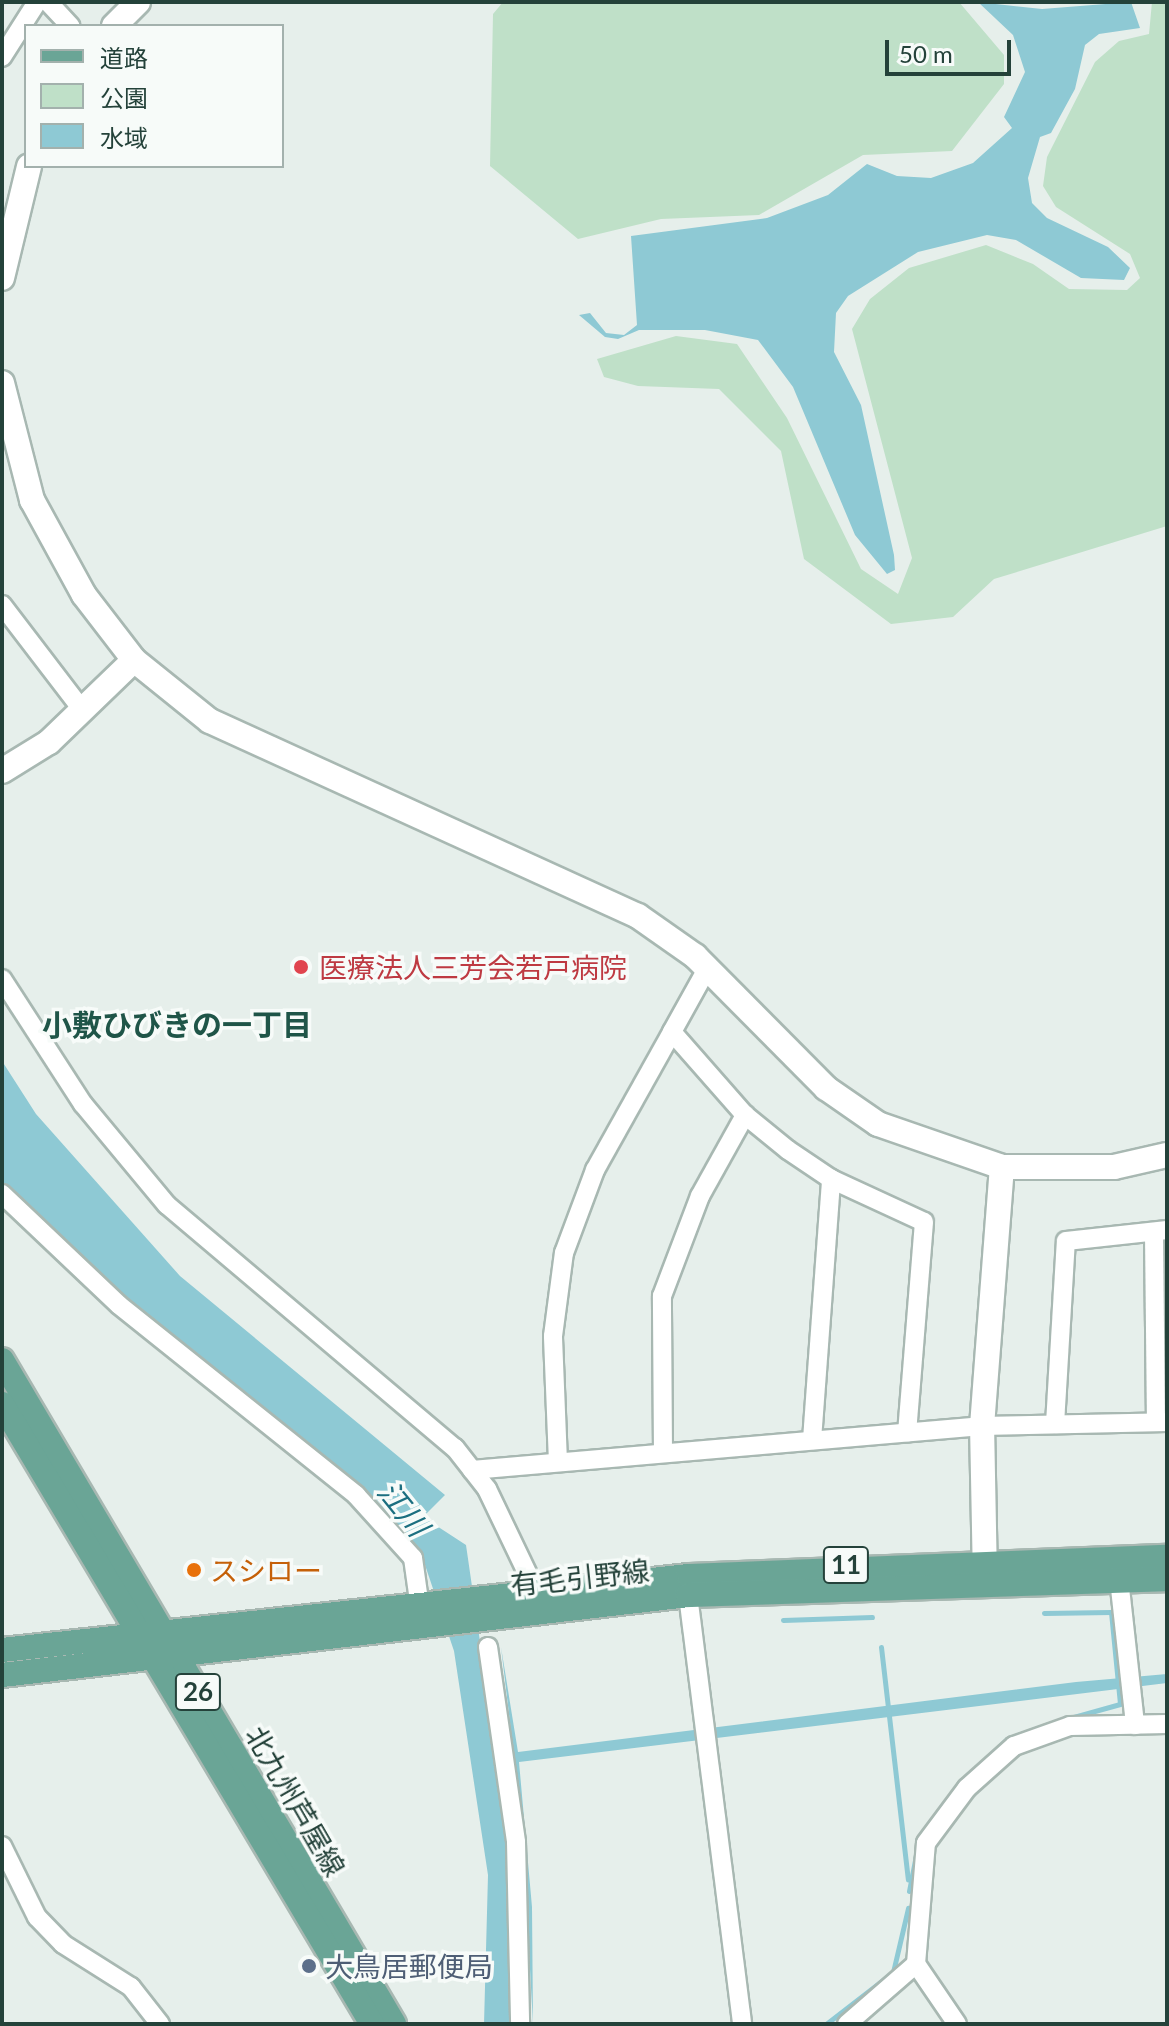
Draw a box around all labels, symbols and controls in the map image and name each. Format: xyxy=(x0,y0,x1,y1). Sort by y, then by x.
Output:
legend xyxy=(24,24,284,168)
scale bar xyxy=(889,24,1015,74)
text: 50 m xyxy=(899,39,953,68)
text: 道路 xyxy=(100,43,148,72)
text: 公園 xyxy=(100,83,148,112)
text: 水域 xyxy=(100,123,148,152)
place label: 医療法人三芳会若戸病院 xyxy=(319,950,627,984)
marker: 医療法人三芳会若戸病院 xyxy=(290,956,312,978)
district label: 小敷ひびきの一丁目 xyxy=(42,1006,312,1042)
water label: 江川 xyxy=(371,1473,437,1543)
road number: 11 xyxy=(822,1543,870,1587)
place label: スシロー xyxy=(210,1553,322,1587)
street label: 有毛引野線 xyxy=(509,1553,651,1601)
marker: スシロー xyxy=(185,1561,203,1579)
road number: 26 xyxy=(174,1670,222,1714)
street label: 北九州芦屋線 xyxy=(239,1720,353,1882)
place label: 大鳥居郵便局 xyxy=(325,1949,493,1983)
marker: 大鳥居郵便局 xyxy=(300,1957,318,1975)

